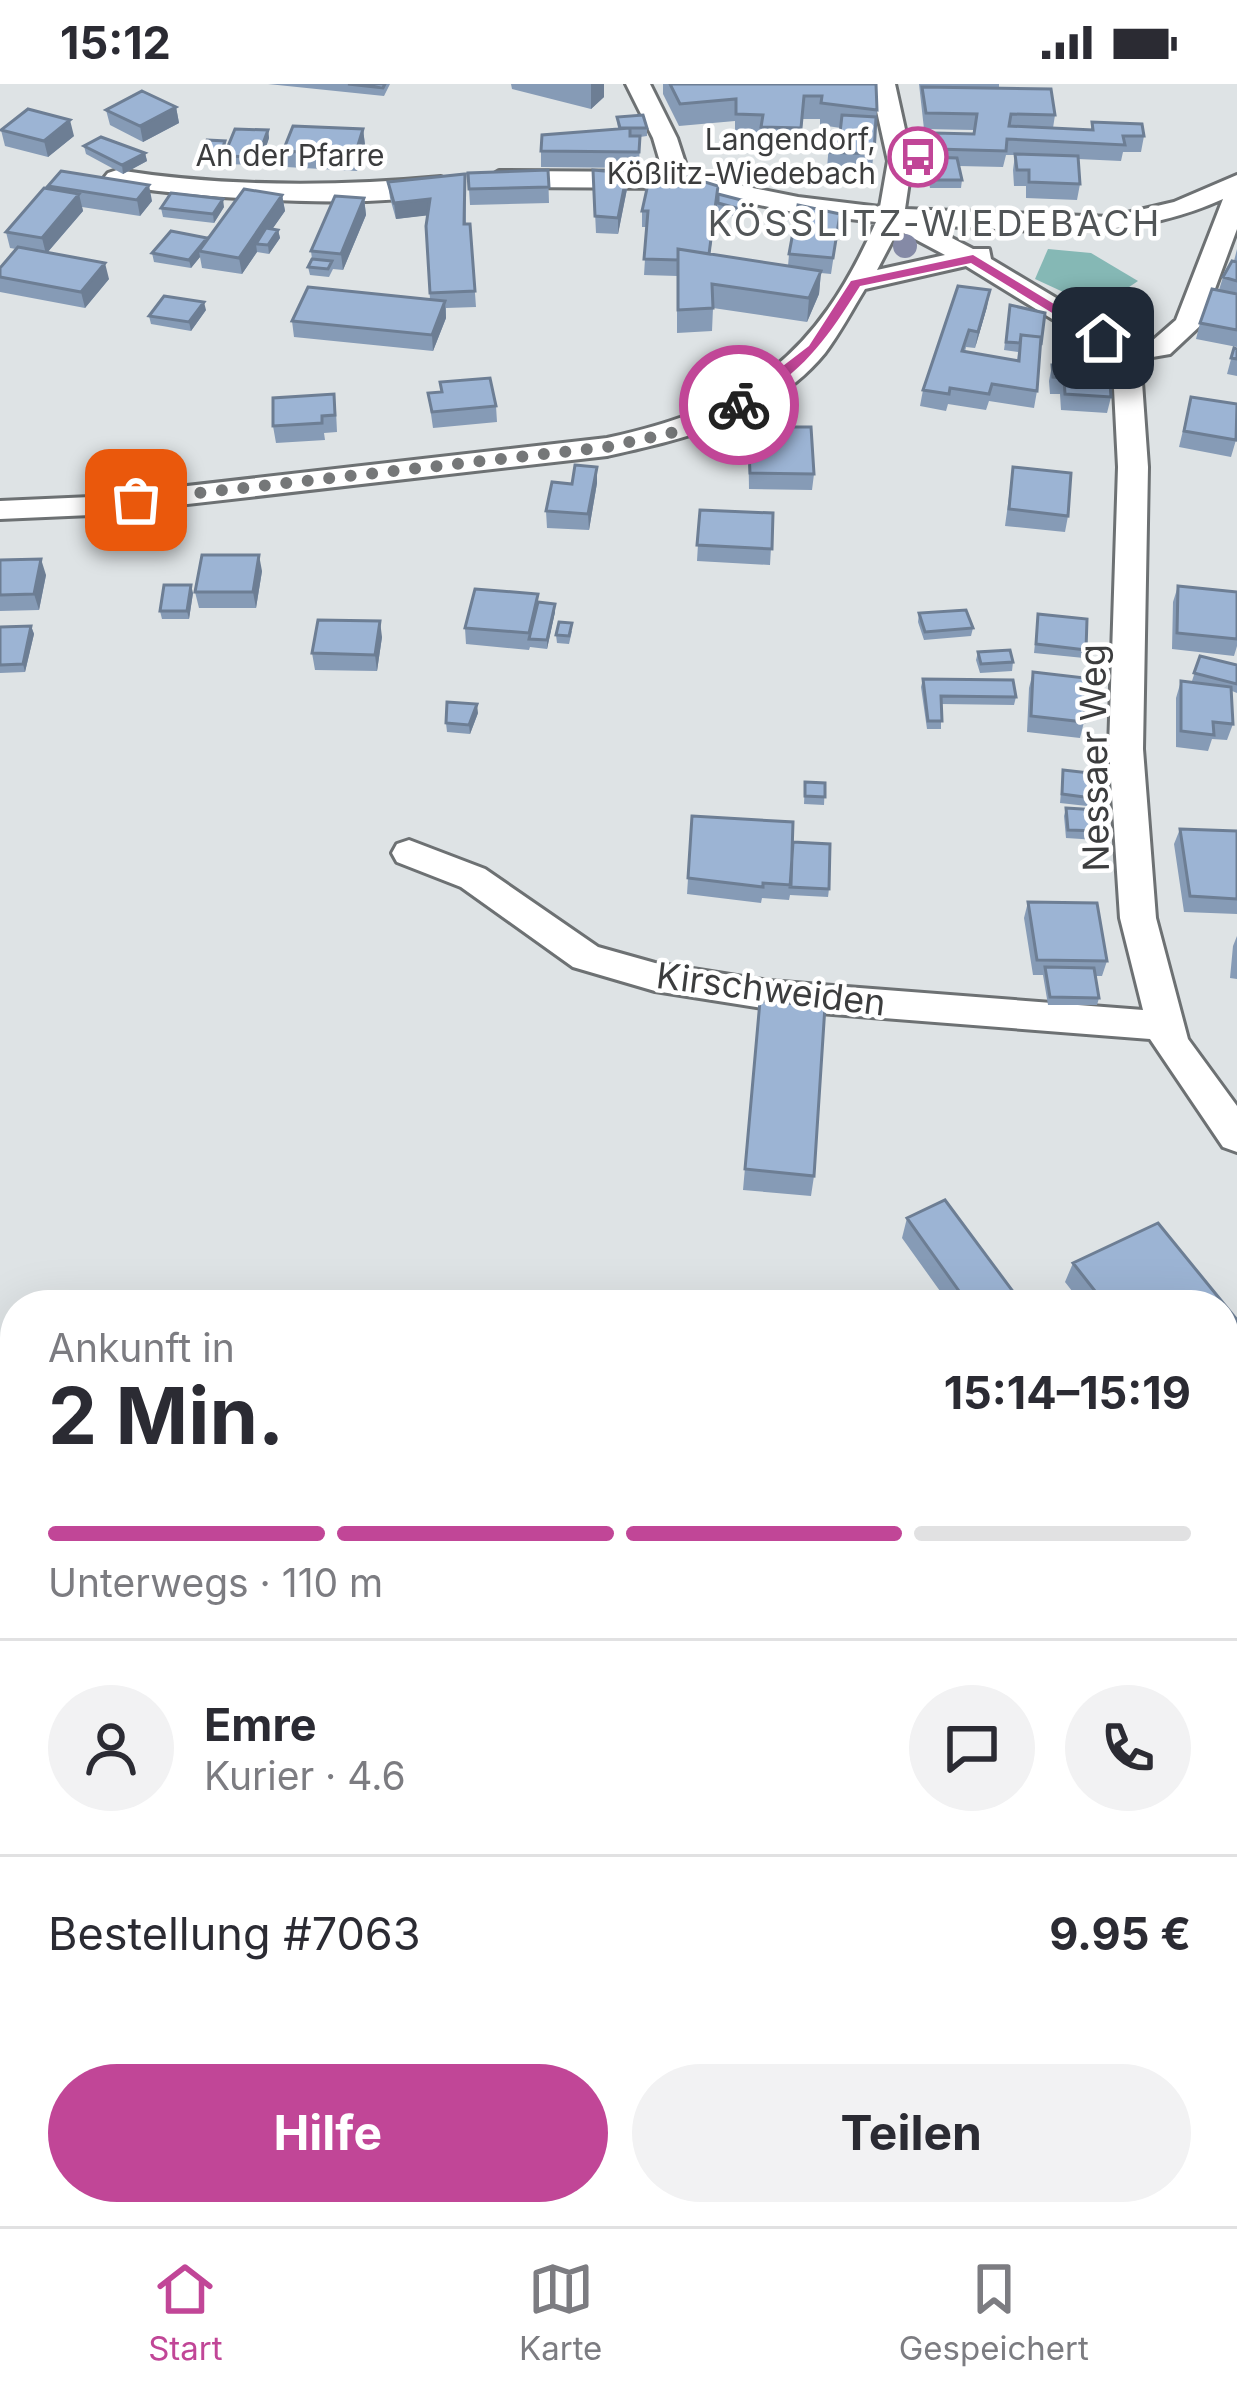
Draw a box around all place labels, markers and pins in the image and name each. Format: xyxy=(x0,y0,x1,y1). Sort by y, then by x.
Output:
place label: Langendorf, Kößlitz-Wiedebach xyxy=(607,121,876,191)
bus stop icon: Langendorf, Kößlitz-Wiedebach xyxy=(887,126,949,188)
pin xyxy=(1052,287,1154,389)
pin xyxy=(85,449,187,551)

